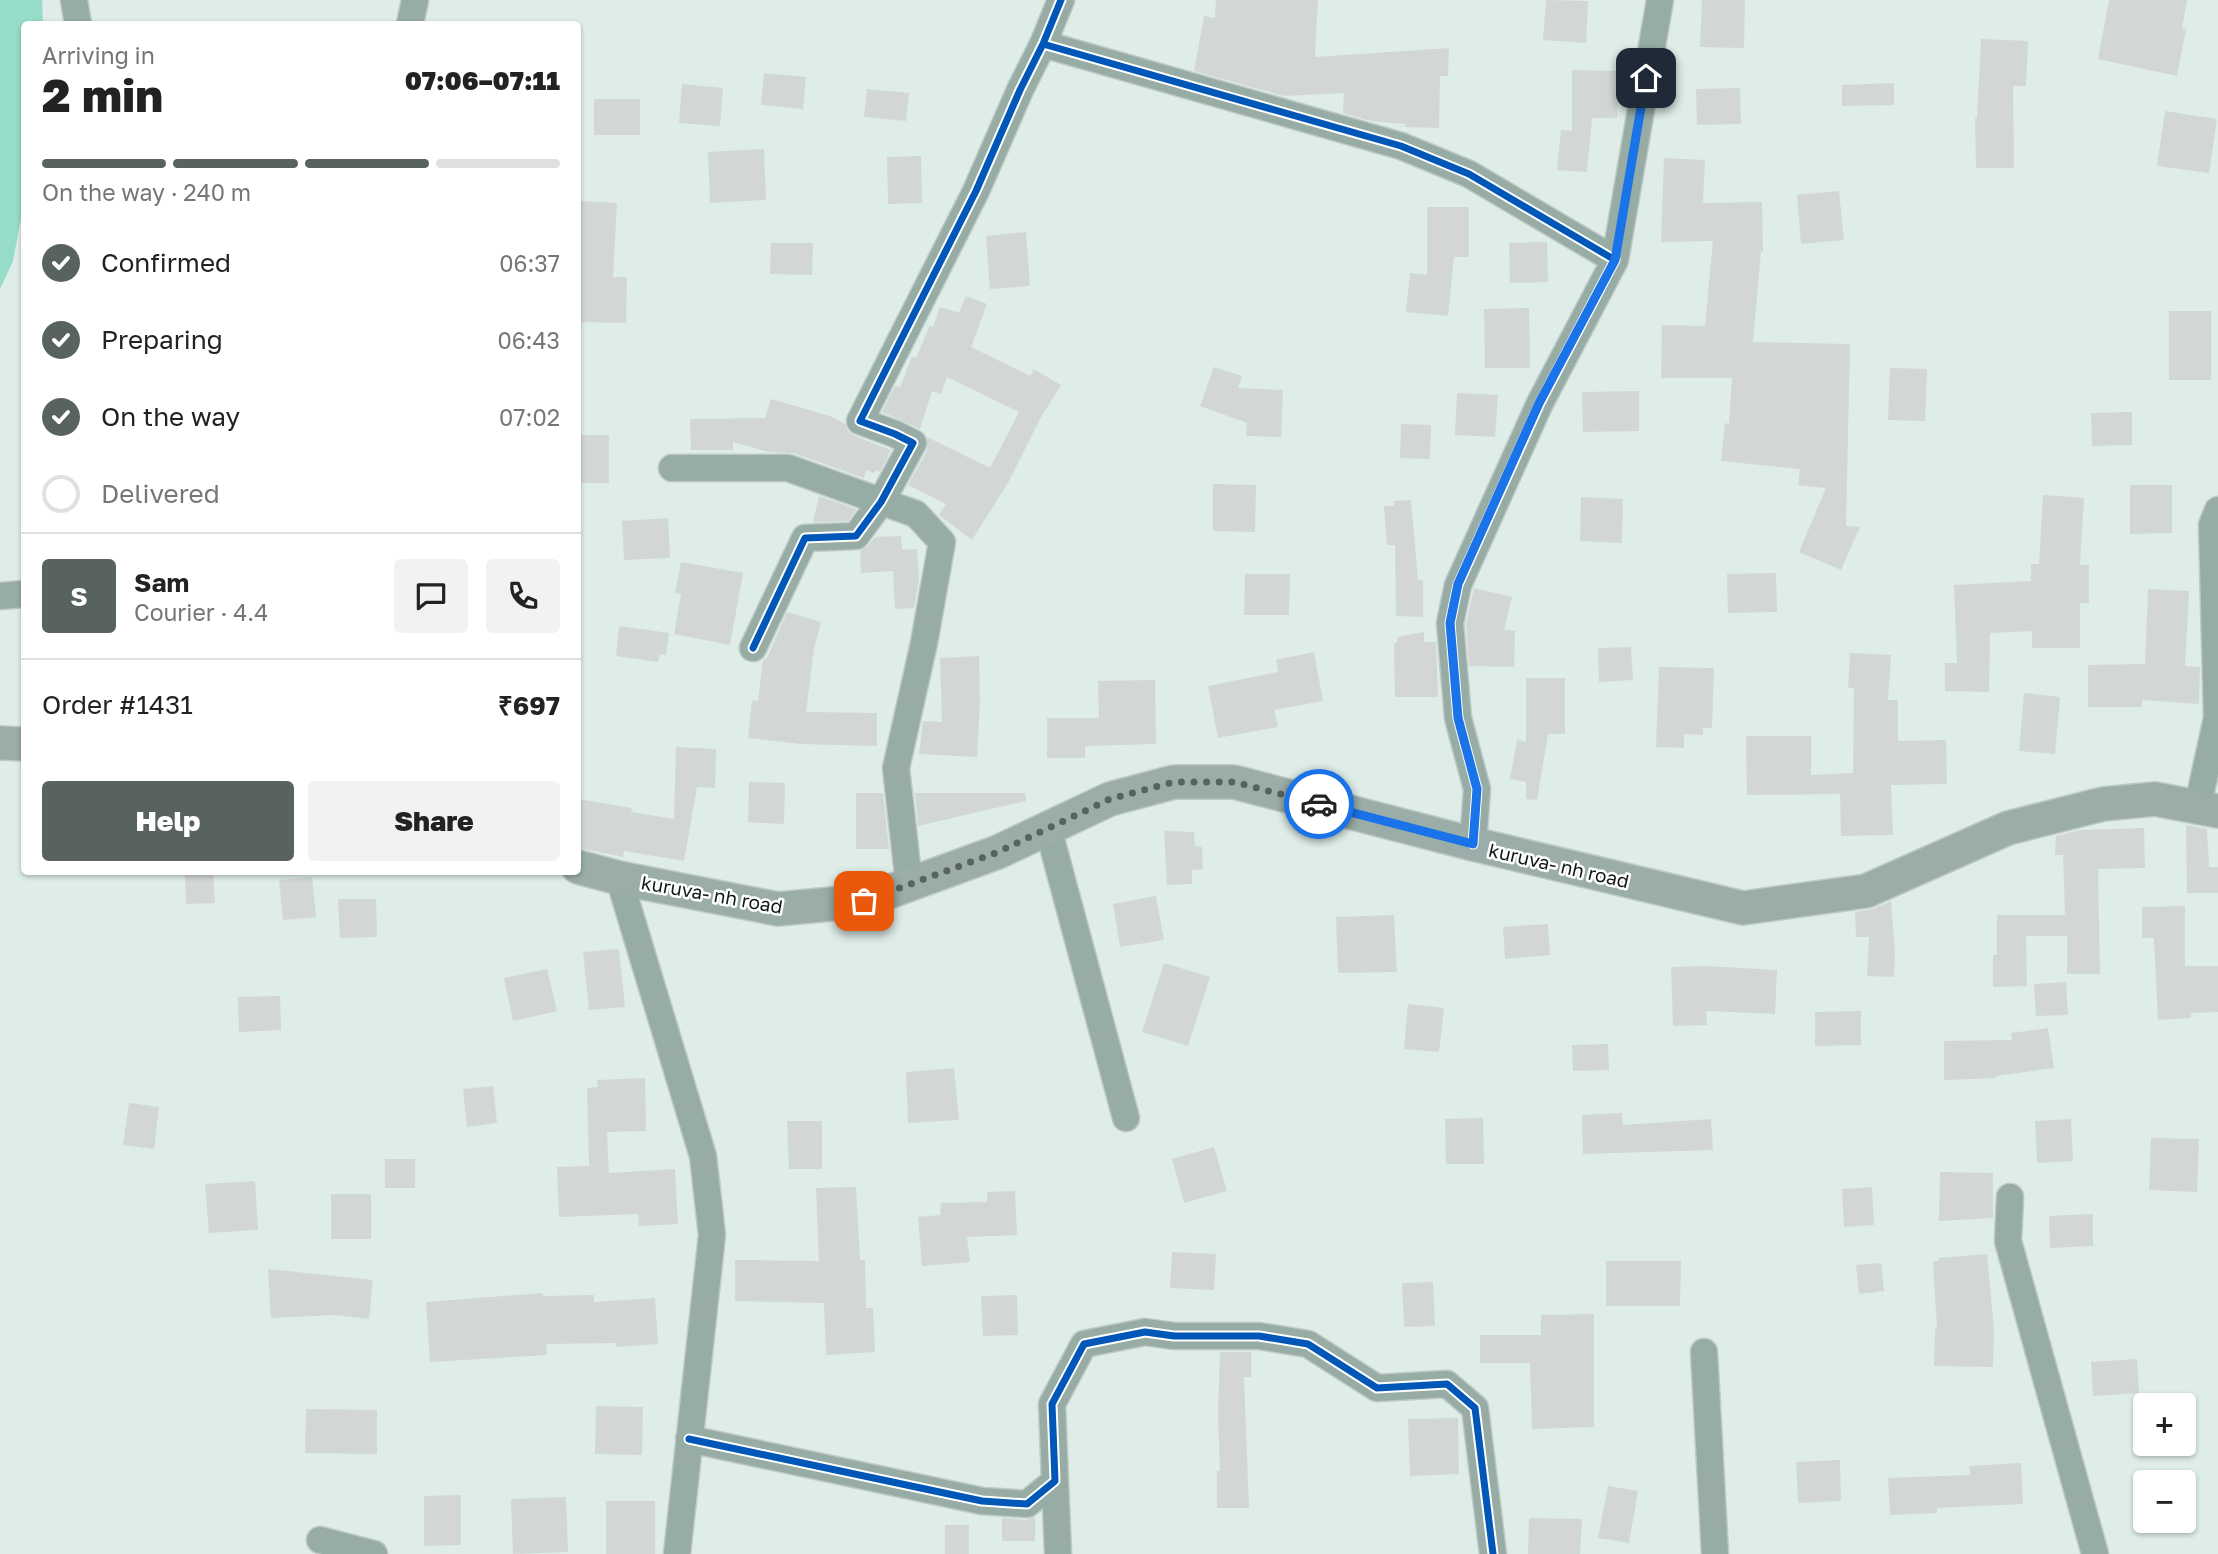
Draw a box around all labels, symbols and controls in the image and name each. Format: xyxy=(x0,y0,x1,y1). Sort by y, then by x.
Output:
text: Arriving in xyxy=(42,41,155,69)
pin xyxy=(1616,48,1676,108)
icon: home xyxy=(1627,59,1665,97)
text: 07:06–07:11 xyxy=(405,65,560,96)
text: 2 min xyxy=(42,67,163,122)
text: On the way · 240 m xyxy=(42,178,251,206)
icon: check xyxy=(42,244,80,282)
text: Confirmed xyxy=(101,247,231,278)
text: 06:37 xyxy=(499,249,560,277)
icon: check xyxy=(42,321,80,359)
text: Preparing xyxy=(101,324,223,355)
text: 06:43 xyxy=(497,326,560,354)
icon: check xyxy=(42,398,80,436)
text: On the way xyxy=(101,401,240,432)
text: 07:02 xyxy=(499,403,560,431)
text: Delivered xyxy=(101,478,220,509)
button: chat xyxy=(394,559,468,633)
button: phone xyxy=(486,559,560,633)
text: Sam xyxy=(134,567,189,598)
text: S xyxy=(70,581,88,612)
text: Courier · 4.4 xyxy=(134,598,268,626)
text: Order #1431 xyxy=(42,689,193,720)
text: ₹697 xyxy=(498,690,560,721)
courier xyxy=(1284,769,1354,839)
button: Help xyxy=(42,781,294,861)
button: Share xyxy=(308,781,560,861)
icon: car xyxy=(1300,785,1338,823)
street label: kuruva- nh road xyxy=(1487,838,1631,892)
street label: kuruva- nh road xyxy=(640,870,784,918)
pin xyxy=(834,871,894,931)
icon: bag xyxy=(845,882,883,920)
map controls xyxy=(2133,1393,2196,1533)
button: + xyxy=(2133,1393,2196,1456)
button: − xyxy=(2133,1470,2196,1533)

